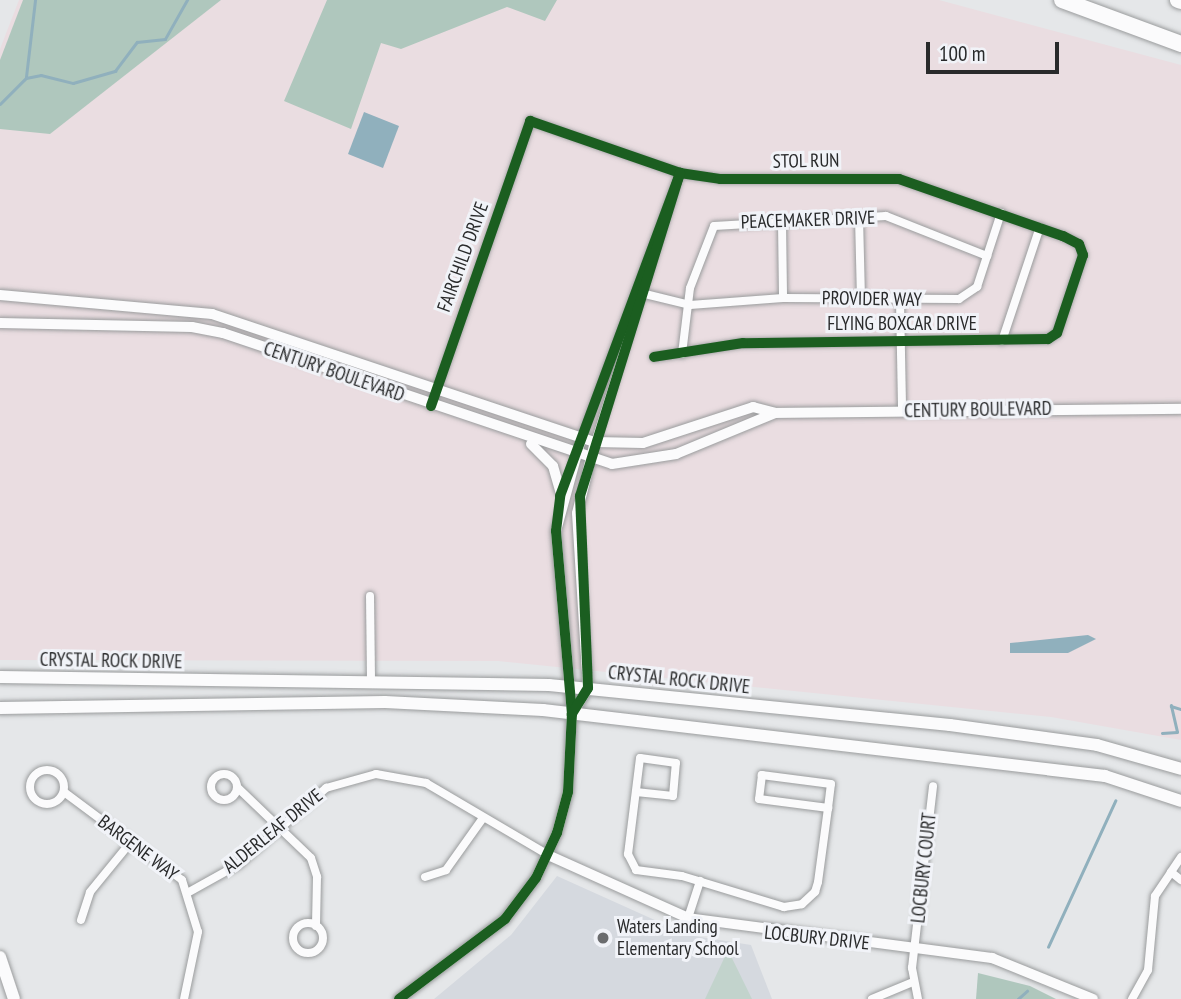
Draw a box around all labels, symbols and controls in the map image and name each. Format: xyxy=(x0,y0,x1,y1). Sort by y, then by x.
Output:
scale bar xyxy=(929,28,1062,72)
text: 100 m xyxy=(939,40,985,67)
street label: STOL RUN xyxy=(772,149,840,173)
street label: FAIRCHILD DRIVE xyxy=(433,199,493,315)
street label: PEACEMAKER DRIVE xyxy=(740,206,876,234)
street label: PROVIDER WAY xyxy=(822,287,922,311)
street label: FLYING BOXCAR DRIVE xyxy=(827,313,977,335)
street label: CENTURY BOULEVARD xyxy=(260,337,408,407)
street label: CENTURY BOULEVARD xyxy=(904,397,1052,423)
street label: CRYSTAL ROCK DRIVE xyxy=(39,648,183,674)
street label: CRYSTAL ROCK DRIVE xyxy=(606,661,752,699)
street label: ALDERLEAF DRIVE xyxy=(219,784,327,878)
street label: BARGENE WAY xyxy=(93,810,183,886)
street label: LOCBURY COURT xyxy=(907,812,941,924)
place label: Waters Landing Elementary School xyxy=(617,916,739,960)
street label: LOCBURY DRIVE xyxy=(763,921,871,955)
marker: Waters Landing Elementary School xyxy=(595,930,611,946)

